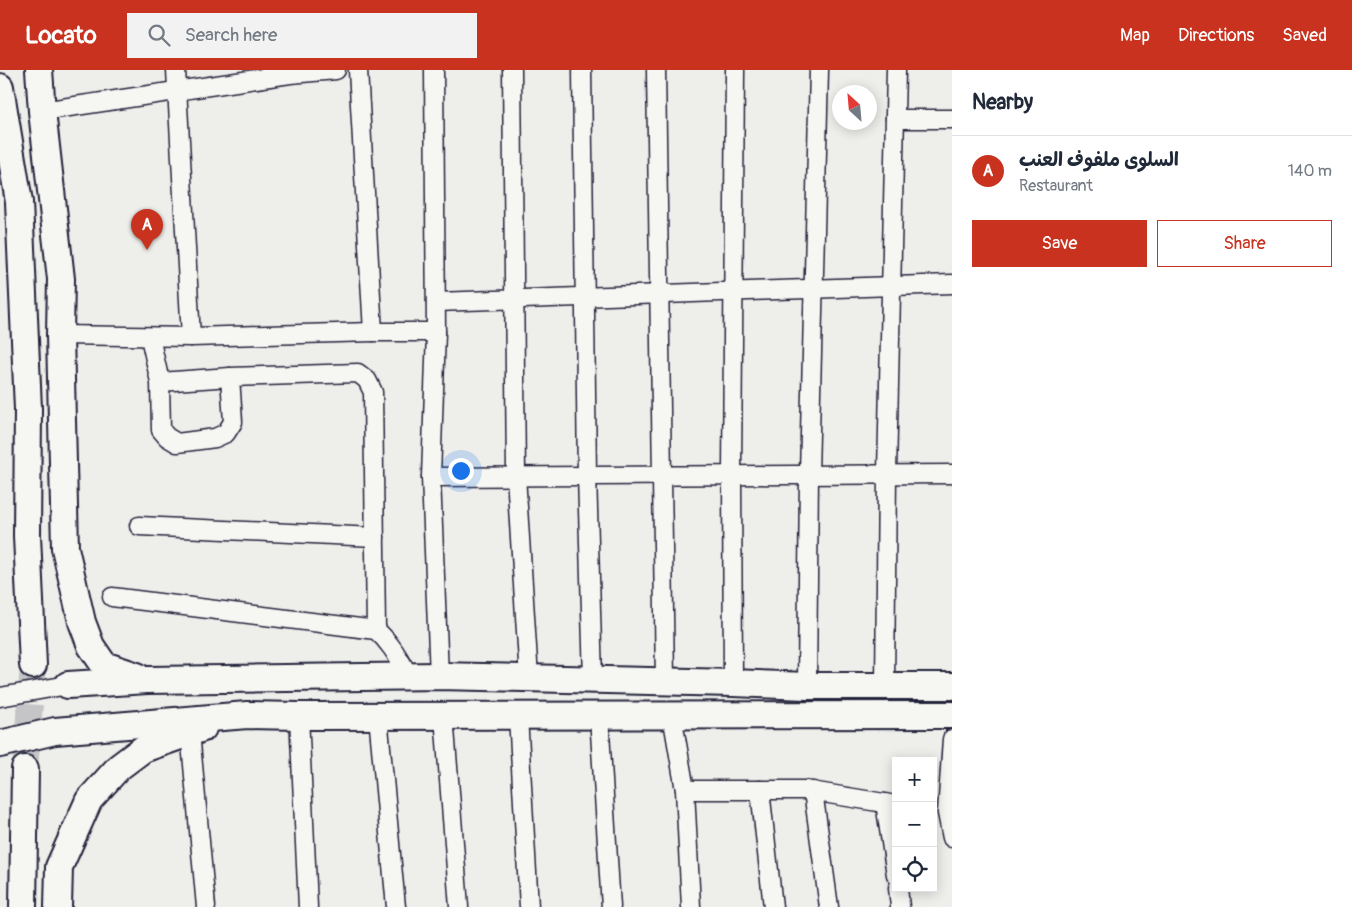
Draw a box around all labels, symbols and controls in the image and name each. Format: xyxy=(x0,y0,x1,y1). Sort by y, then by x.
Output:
search box xyxy=(127,13,477,58)
text: Locato xyxy=(25,21,97,50)
icon: search xyxy=(145,21,173,49)
text: Search here xyxy=(185,23,277,47)
text: Map xyxy=(1120,24,1150,47)
text: Directions xyxy=(1178,24,1254,47)
text: Saved xyxy=(1282,24,1327,47)
north arrow xyxy=(832,85,877,130)
text: Nearby xyxy=(972,89,1033,116)
text: السلوى ملفوف العنب xyxy=(1019,148,1179,172)
text: A xyxy=(983,161,993,181)
text: 140 m xyxy=(1288,161,1332,181)
text: Restaurant xyxy=(1019,176,1093,196)
pin: A xyxy=(131,209,163,250)
button: Save xyxy=(972,220,1147,267)
button: Share xyxy=(1157,220,1332,267)
your location xyxy=(448,458,474,484)
map controls xyxy=(892,757,937,892)
button: + xyxy=(892,757,937,802)
button: − xyxy=(892,802,937,847)
button: locate xyxy=(892,847,937,892)

